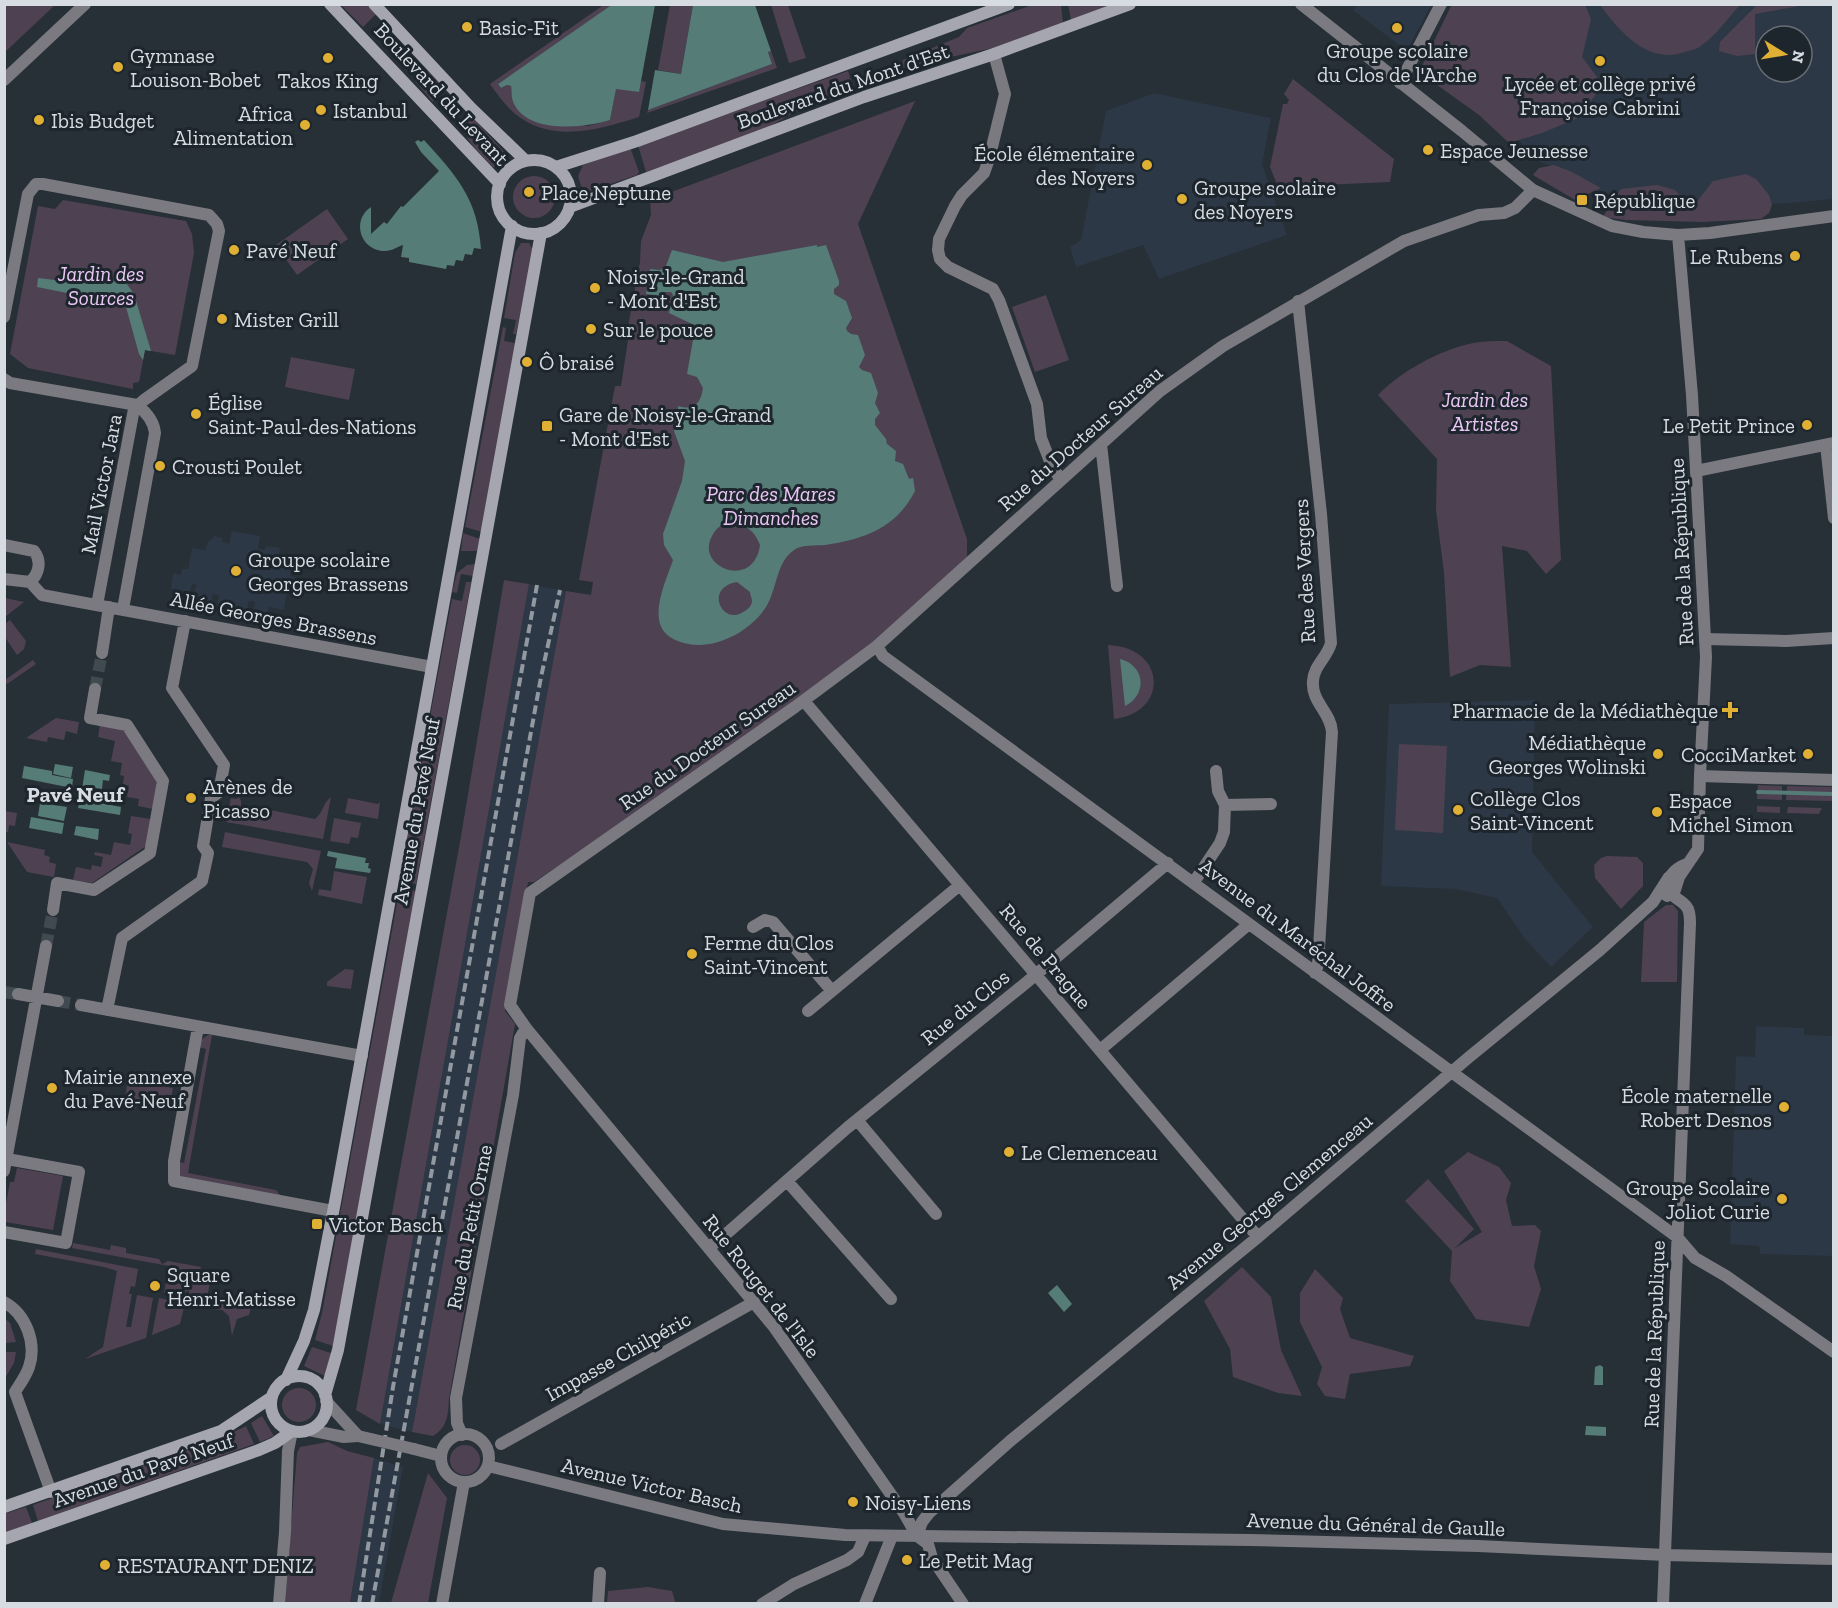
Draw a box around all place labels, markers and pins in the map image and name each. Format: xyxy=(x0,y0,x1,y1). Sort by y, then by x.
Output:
place label: Basic-Fit xyxy=(479,15,559,40)
marker: Basic-Fit xyxy=(460,20,474,34)
marker: Groupe scolaire du Clos de l'Arche xyxy=(1390,21,1404,35)
place label: Groupe scolaire du Clos de l'Arche xyxy=(1317,38,1477,87)
place label: Gymnase Louison-Bobet xyxy=(130,43,261,92)
marker: Takos King xyxy=(321,51,335,65)
marker: Lycée et collège privé Françoise Cabrini xyxy=(1593,54,1607,68)
marker: Gymnase Louison-Bobet xyxy=(111,60,125,74)
place label: Takos King xyxy=(278,68,379,93)
place label: Lycée et collège privé Françoise Cabrini xyxy=(1504,71,1696,120)
place label: Istanbul xyxy=(333,98,408,123)
place label: Africa Alimentation xyxy=(173,101,293,150)
marker: Istanbul xyxy=(314,103,328,117)
place label: Ibis Budget xyxy=(51,108,154,133)
marker: Ibis Budget xyxy=(32,113,46,127)
marker: Africa Alimentation xyxy=(298,118,312,132)
place label: Espace Jeunesse xyxy=(1440,138,1588,163)
place label: École élémentaire des Noyers xyxy=(974,141,1135,190)
marker: Espace Jeunesse xyxy=(1421,143,1435,157)
marker: École élémentaire des Noyers xyxy=(1140,158,1154,172)
place label: Groupe scolaire des Noyers xyxy=(1194,175,1336,224)
place label: Place Neptune xyxy=(541,180,671,205)
marker: Place Neptune xyxy=(522,185,536,199)
place label: République xyxy=(1594,188,1696,213)
marker: Groupe scolaire des Noyers xyxy=(1175,192,1189,206)
marker: République xyxy=(1575,193,1589,207)
place label: Pavé Neuf xyxy=(246,238,337,263)
marker: Pavé Neuf xyxy=(227,243,241,257)
place label: Le Rubens xyxy=(1690,244,1783,269)
marker: Le Rubens xyxy=(1788,249,1802,263)
place label: Noisy-le-Grand - Mont d'Est xyxy=(607,264,745,313)
marker: Noisy-le-Grand - Mont d'Est xyxy=(588,281,602,295)
place label: Mister Grill xyxy=(234,307,339,332)
marker: Mister Grill xyxy=(215,312,229,326)
place label: Sur le pouce xyxy=(603,317,713,342)
marker: Sur le pouce xyxy=(584,322,598,336)
place label: Ô braisé xyxy=(539,350,614,375)
marker: Ô braisé xyxy=(520,355,534,369)
place label: Église Saint-Paul-des-Nations xyxy=(208,390,416,439)
place label: Gare de Noisy-le-Grand - Mont d'Est xyxy=(559,402,772,451)
marker: Église Saint-Paul-des-Nations xyxy=(189,407,203,421)
place label: Le Petit Prince xyxy=(1663,413,1795,438)
marker: Le Petit Prince xyxy=(1800,418,1814,432)
marker: Gare de Noisy-le-Grand - Mont d'Est xyxy=(540,419,554,433)
place label: Crousti Poulet xyxy=(172,454,302,479)
marker: Crousti Poulet xyxy=(153,459,167,473)
place label: Groupe scolaire Georges Brassens xyxy=(248,547,408,596)
marker: Groupe scolaire Georges Brassens xyxy=(229,564,243,578)
place label: Pharmacie de la Médiathèque xyxy=(1452,698,1718,723)
marker: Pharmacie de la Médiathèque xyxy=(1723,703,1737,717)
place label: Médiathèque Georges Wolinski xyxy=(1488,730,1646,779)
place label: CocciMarket xyxy=(1681,742,1796,767)
marker: Médiathèque Georges Wolinski xyxy=(1651,747,1665,761)
marker: CocciMarket xyxy=(1801,747,1815,761)
place label: Arènes de Picasso xyxy=(203,774,293,823)
place label: Collège Clos Saint-Vincent xyxy=(1470,786,1594,835)
place label: Espace Michel Simon xyxy=(1669,788,1793,837)
marker: Arènes de Picasso xyxy=(184,791,198,805)
marker: Collège Clos Saint-Vincent xyxy=(1451,803,1465,817)
marker: Espace Michel Simon xyxy=(1650,805,1664,819)
place label: Ferme du Clos Saint-Vincent xyxy=(704,930,834,979)
marker: Ferme du Clos Saint-Vincent xyxy=(685,947,699,961)
place label: Mairie annexe du Pavé-Neuf xyxy=(64,1064,192,1113)
marker: Mairie annexe du Pavé-Neuf xyxy=(45,1081,59,1095)
place label: École maternelle Robert Desnos xyxy=(1621,1083,1772,1132)
marker: École maternelle Robert Desnos xyxy=(1777,1100,1791,1114)
place label: Le Clemenceau xyxy=(1021,1140,1158,1165)
marker: Le Clemenceau xyxy=(1002,1145,1016,1159)
place label: Groupe Scolaire Joliot Curie xyxy=(1626,1175,1770,1224)
marker: Groupe Scolaire Joliot Curie xyxy=(1775,1192,1789,1206)
place label: Victor Basch xyxy=(328,1212,443,1237)
marker: Victor Basch xyxy=(310,1217,324,1231)
place label: Square Henri-Matisse xyxy=(167,1262,296,1311)
marker: Square Henri-Matisse xyxy=(148,1279,162,1293)
place label: Noisy-Liens xyxy=(865,1490,971,1515)
marker: Noisy-Liens xyxy=(846,1495,860,1509)
place label: Le Petit Mag xyxy=(919,1548,1033,1573)
place label: RESTAURANT DENIZ xyxy=(117,1553,314,1578)
marker: Le Petit Mag xyxy=(900,1553,914,1567)
marker: RESTAURANT DENIZ xyxy=(98,1558,112,1572)

